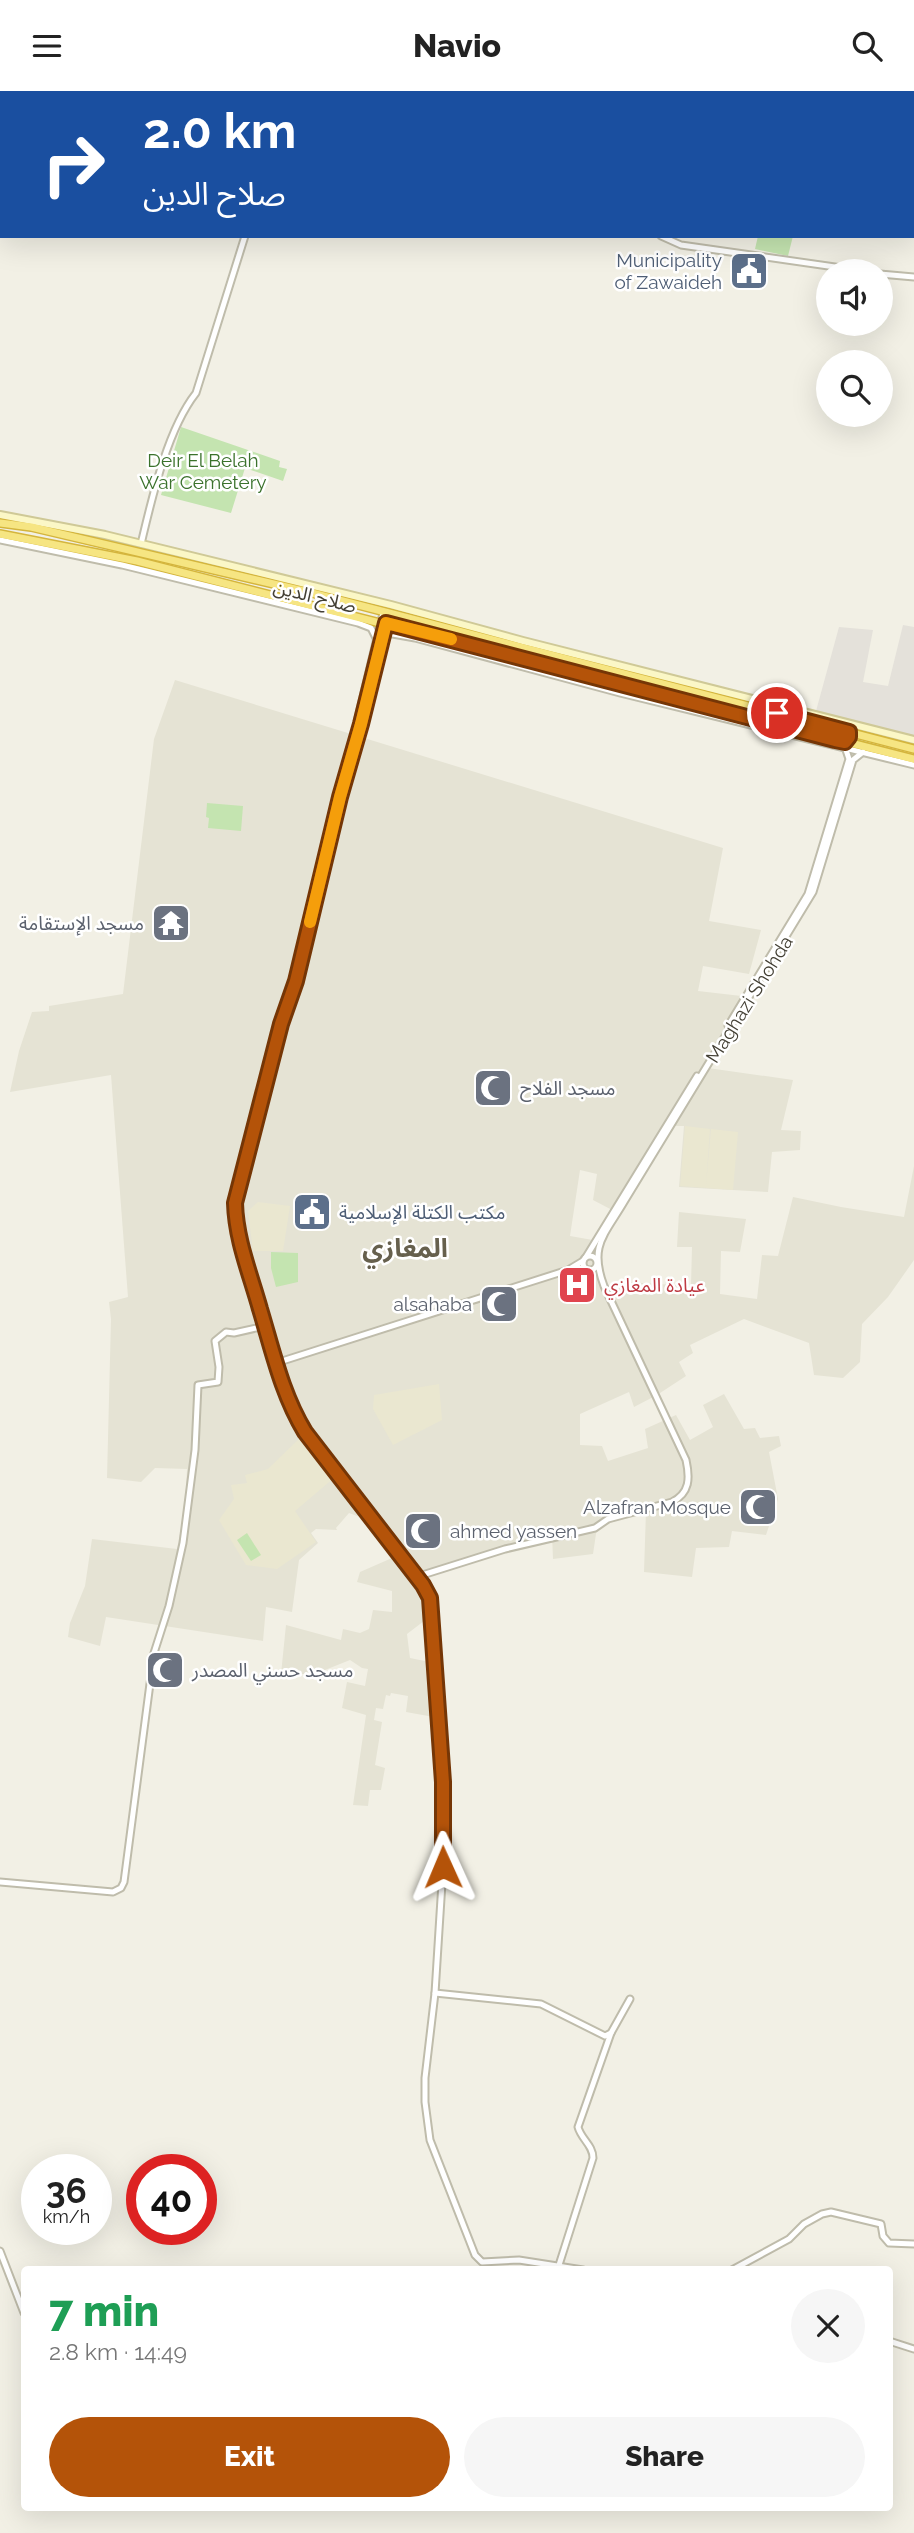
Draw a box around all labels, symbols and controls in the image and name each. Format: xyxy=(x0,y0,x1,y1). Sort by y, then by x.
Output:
icon: menu xyxy=(28,27,66,65)
text: Navio xyxy=(413,27,501,64)
icon: search xyxy=(848,27,886,65)
text: 2.0 km xyxy=(143,102,296,159)
icon: right xyxy=(28,119,119,210)
text: صلاح الدين xyxy=(143,175,286,212)
place label: Municipality of Zawaideh xyxy=(614,249,722,293)
public building icon: Municipality of Zawaideh xyxy=(728,250,770,292)
map controls xyxy=(816,259,893,427)
button: sound xyxy=(816,259,893,336)
button: search xyxy=(816,350,893,427)
park label: Deir El Belah War Cemetery xyxy=(139,449,267,493)
street label: صلاح الدين xyxy=(271,575,359,620)
pin xyxy=(747,683,807,743)
icon: arrive xyxy=(758,694,796,732)
temple icon: مسجد الإستقامة xyxy=(150,902,192,944)
place label: مسجد الإستقامة xyxy=(19,912,144,936)
street label: Maghazi Shohda xyxy=(701,931,797,1067)
mosque icon: مسجد الفلاح xyxy=(472,1067,514,1109)
place label: مسجد الفلاح xyxy=(520,1077,616,1102)
public building icon: مكتب الكتلة الإسلامية xyxy=(291,1191,333,1233)
place label: مكتب الكتلة الإسلامية xyxy=(339,1201,505,1225)
district label: المغازي xyxy=(362,1233,448,1269)
hospital icon: عيادة المغازي xyxy=(556,1264,598,1306)
place label: عيادة المغازي xyxy=(604,1274,705,1300)
mosque icon: alsahaba xyxy=(478,1283,520,1325)
place label: alsahaba xyxy=(393,1293,472,1315)
mosque icon: Alzafran Mosque xyxy=(737,1486,779,1528)
place label: Alzafran Mosque xyxy=(583,1496,731,1518)
mosque icon: ahmed yassen xyxy=(402,1510,444,1552)
place label: ahmed yassen xyxy=(450,1520,577,1542)
mosque icon: مسجد حسني المصدر xyxy=(144,1649,186,1691)
place label: مسجد حسني المصدر xyxy=(191,1659,353,1685)
position arrow xyxy=(406,1830,480,1904)
speed limit sign: 40 xyxy=(126,2154,217,2245)
text: 36 xyxy=(46,2170,87,2211)
text: km/h xyxy=(43,2206,90,2227)
text: 7 min xyxy=(49,2287,159,2336)
button: close xyxy=(791,2289,865,2363)
text: 2.8 km · 14:49 xyxy=(49,2338,187,2365)
button: Exit xyxy=(49,2417,450,2497)
button: Share xyxy=(464,2417,865,2497)

